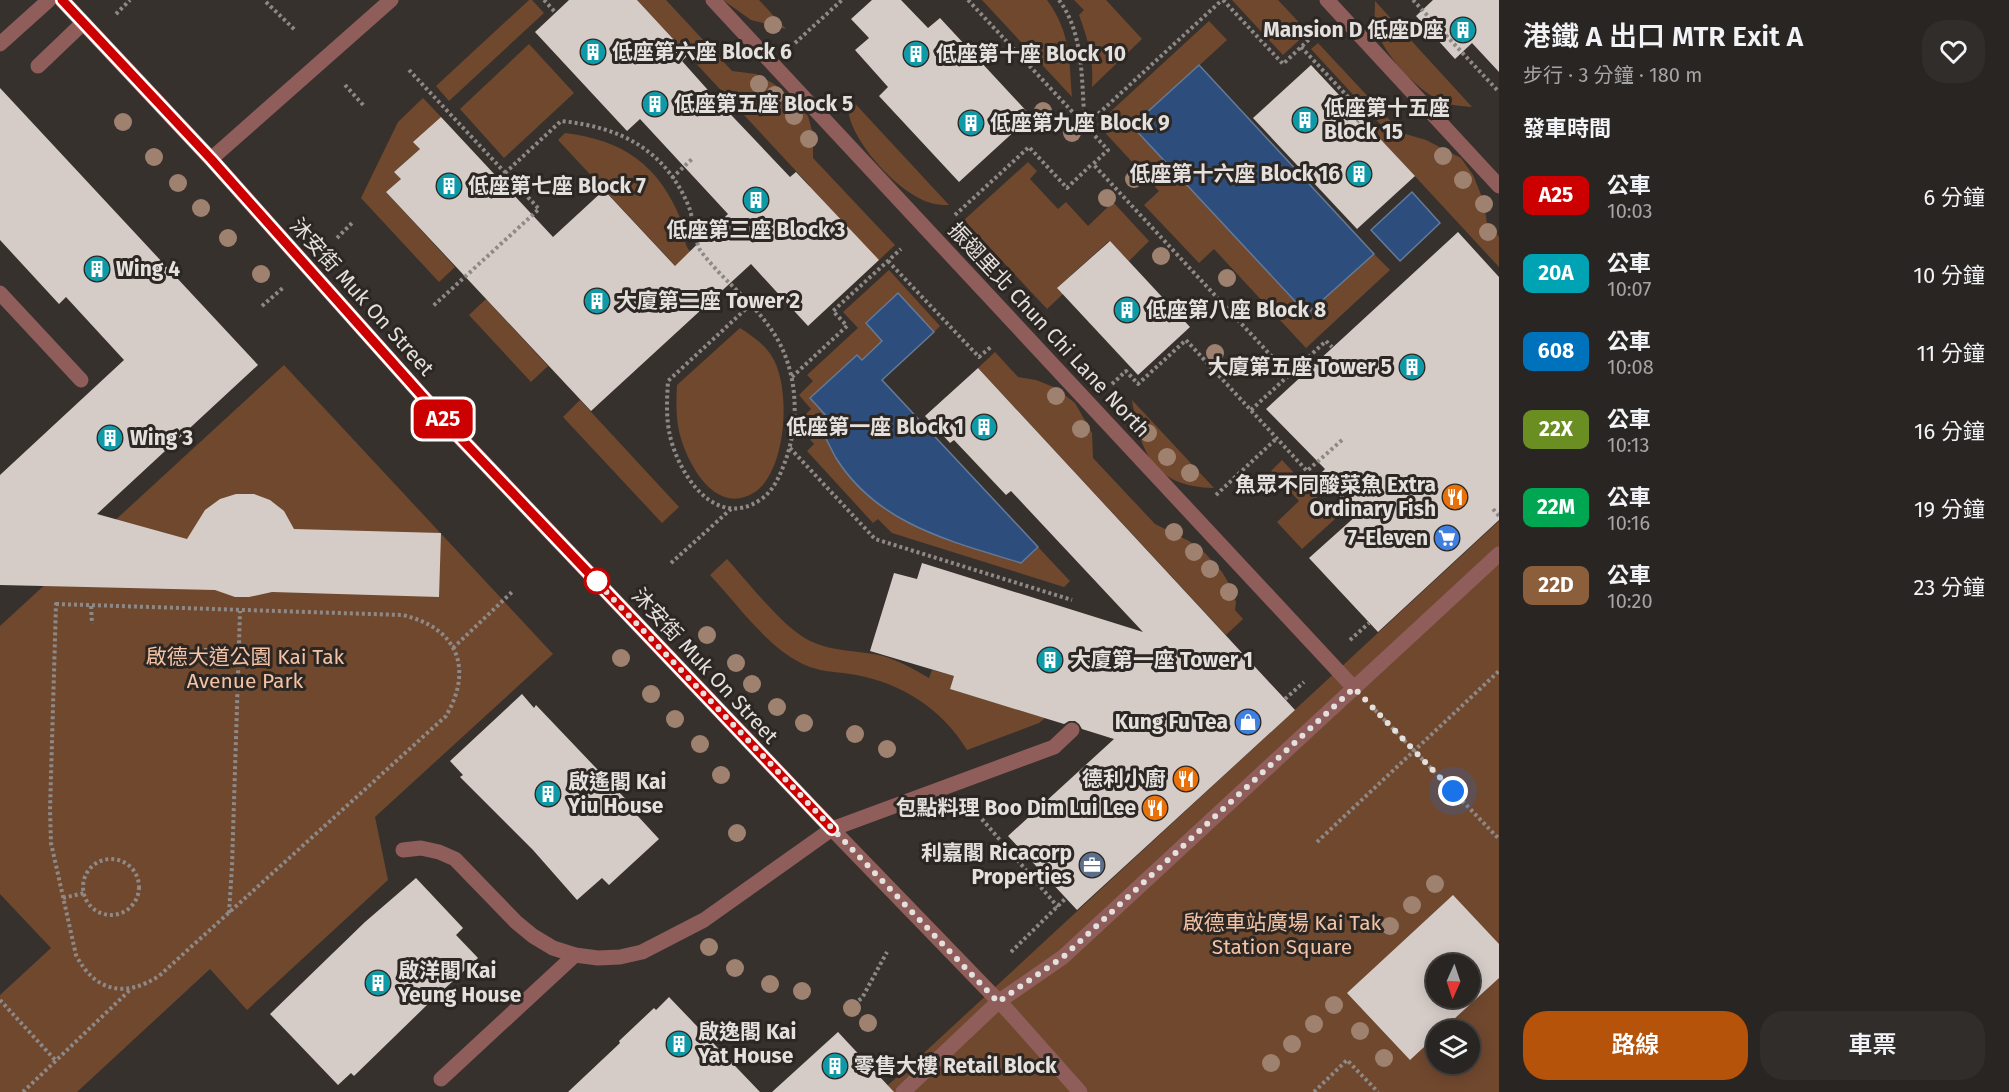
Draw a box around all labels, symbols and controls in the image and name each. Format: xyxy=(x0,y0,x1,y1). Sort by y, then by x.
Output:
building icon: Mansion D 低座D座 xyxy=(1448,15,1478,45)
place label: Mansion D 低座D座 xyxy=(1263,17,1444,43)
text: 港鐵 A 出口 MTR Exit A xyxy=(1523,20,1803,53)
button: heart xyxy=(1922,20,1985,83)
building icon: 低座第六座 Block 6 xyxy=(578,37,608,67)
place label: 低座第六座 Block 6 xyxy=(612,39,792,65)
building icon: 低座第十座 Block 10 xyxy=(901,39,931,69)
place label: 低座第十座 Block 10 xyxy=(936,41,1126,67)
text: 步行 · 3 分鐘 · 180 m xyxy=(1523,63,1702,87)
building icon: 低座第五座 Block 5 xyxy=(640,89,670,119)
place label: 低座第五座 Block 5 xyxy=(674,91,853,117)
place label: 低座第十五座 Block 15 xyxy=(1324,95,1450,145)
building icon: 低座第十五座 Block 15 xyxy=(1290,105,1320,135)
building icon: 低座第九座 Block 9 xyxy=(956,108,986,138)
place label: 低座第九座 Block 9 xyxy=(990,110,1170,136)
text: 發車時間 xyxy=(1523,115,1611,142)
building icon: 低座第十六座 Block 16 xyxy=(1344,159,1374,189)
place label: 低座第十六座 Block 16 xyxy=(1129,161,1340,187)
building icon: 低座第七座 Block 7 xyxy=(434,171,464,201)
text: 公車 xyxy=(1607,172,1651,199)
place label: 低座第七座 Block 7 xyxy=(468,173,646,199)
text: A25 xyxy=(1539,182,1573,208)
text: 6 分鐘 xyxy=(1923,184,1985,211)
building icon: 低座第三座 Block 3 xyxy=(741,185,771,215)
text: 10:03 xyxy=(1607,199,1653,223)
street label: 沐安街 Muk On Street xyxy=(284,213,440,381)
place label: 低座第三座 Block 3 xyxy=(667,217,846,243)
street label: 振翅里北 Chun Chi Lane North xyxy=(942,217,1156,443)
text: 公車 xyxy=(1607,250,1651,277)
building icon: Wing 4 xyxy=(82,254,112,284)
place label: Wing 4 xyxy=(116,256,180,282)
text: 20A xyxy=(1538,260,1574,286)
text: 10 分鐘 xyxy=(1913,262,1985,289)
text: 10:07 xyxy=(1607,277,1651,301)
building icon: 大廈第二座 Tower 2 xyxy=(582,286,612,316)
place label: 大廈第二座 Tower 2 xyxy=(616,288,800,314)
building icon: 低座第八座 Block 8 xyxy=(1112,295,1142,325)
place label: 低座第八座 Block 8 xyxy=(1146,297,1326,323)
text: 公車 xyxy=(1607,328,1651,355)
text: 608 xyxy=(1538,338,1574,364)
text: 11 分鐘 xyxy=(1916,340,1985,367)
building icon: 大廈第五座 Tower 5 xyxy=(1397,352,1427,382)
place label: 大廈第五座 Tower 5 xyxy=(1208,354,1392,380)
text: 10:08 xyxy=(1607,355,1654,379)
line badge: A25 xyxy=(408,400,478,438)
text: A25 xyxy=(426,406,460,432)
text: 公車 xyxy=(1607,406,1651,433)
building icon: 低座第一座 Block 1 xyxy=(969,412,999,442)
place label: 低座第一座 Block 1 xyxy=(786,414,964,440)
text: 22X xyxy=(1539,416,1573,442)
text: 16 分鐘 xyxy=(1914,418,1985,445)
building icon: Wing 3 xyxy=(95,423,125,453)
place label: Wing 3 xyxy=(130,425,193,451)
text: 10:13 xyxy=(1607,433,1649,457)
place label: 魚眾不同酸菜魚 Extra Ordinary Fish xyxy=(1235,472,1436,522)
restaurant icon: 魚眾不同酸菜魚 Extra Ordinary Fish xyxy=(1440,482,1470,512)
text: 公車 xyxy=(1607,484,1651,511)
text: 22M xyxy=(1537,494,1575,520)
text: 19 分鐘 xyxy=(1914,496,1985,523)
text: 10:16 xyxy=(1607,511,1650,535)
supermarket icon: 7-Eleven xyxy=(1432,523,1462,553)
place label: 7-Eleven xyxy=(1347,525,1428,551)
text: 公車 xyxy=(1607,562,1651,589)
unlabelled marker xyxy=(584,568,610,594)
text: 22D xyxy=(1538,572,1574,598)
text: 23 分鐘 xyxy=(1913,574,1985,601)
street label: 沐安街 Muk On Street xyxy=(626,583,784,749)
text: 10:20 xyxy=(1607,589,1653,613)
park label: 啟德大道公園 Kai Tak Avenue Park xyxy=(146,644,345,694)
building icon: 大廈第一座 Tower 1 xyxy=(1035,645,1065,675)
place label: 大廈第一座 Tower 1 xyxy=(1070,647,1253,673)
shop icon: Kung Fu Tea xyxy=(1233,707,1263,737)
place label: Kung Fu Tea xyxy=(1115,709,1228,735)
restaurant icon: 德利小廚 xyxy=(1171,764,1201,794)
place label: 德利小廚 xyxy=(1082,766,1166,792)
place label: 啟遙閣 Kai Yiu House xyxy=(567,769,667,819)
your location xyxy=(1438,776,1468,806)
building icon: 啟遙閣 Kai Yiu House xyxy=(533,779,563,809)
restaurant icon: 包點料理 Boo Dim Lui Lee xyxy=(1140,793,1170,823)
place label: 包點料理 Boo Dim Lui Lee xyxy=(895,795,1136,821)
place label: 利嘉閣 Ricacorp Properties xyxy=(921,840,1072,890)
office icon: 利嘉閣 Ricacorp Properties xyxy=(1077,850,1107,880)
park label: 啟德車站廣場 Kai Tak Station Square xyxy=(1183,910,1382,960)
north arrow xyxy=(1426,954,1480,1008)
map controls xyxy=(1426,954,1480,1074)
place label: 啟洋閣 Kai Yeung House xyxy=(397,958,522,1008)
building icon: 啟洋閣 Kai Yeung House xyxy=(363,968,393,998)
button: 路線 xyxy=(1523,1011,1748,1080)
button: 車票 xyxy=(1760,1011,1985,1080)
place label: 啟逸閣 Kai Yat House xyxy=(697,1019,797,1069)
button: layers xyxy=(1426,1020,1480,1074)
building icon: 啟逸閣 Kai Yat House xyxy=(664,1029,694,1059)
building icon: 零售大樓 Retail Block xyxy=(820,1051,850,1081)
place label: 零售大樓 Retail Block xyxy=(854,1053,1057,1079)

